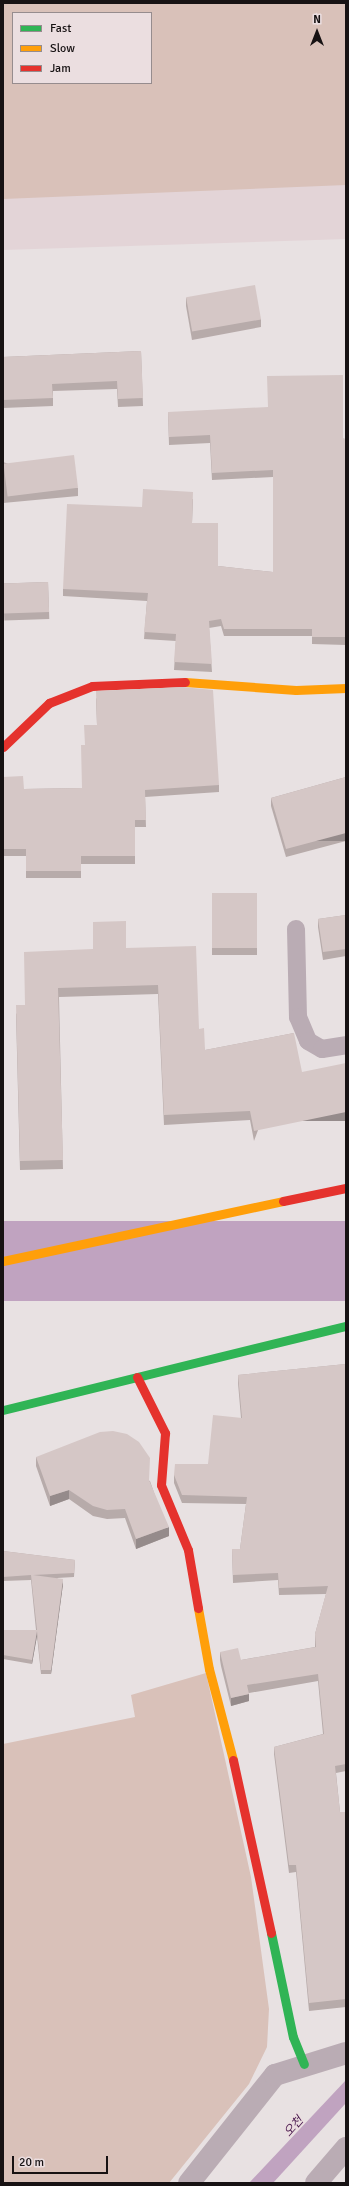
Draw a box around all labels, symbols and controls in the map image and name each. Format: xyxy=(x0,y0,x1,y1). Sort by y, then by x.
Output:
legend xyxy=(12,12,152,84)
north arrow xyxy=(297,12,337,52)
text: N xyxy=(313,13,321,26)
text: Fast xyxy=(50,21,71,36)
text: Slow xyxy=(50,41,75,56)
text: Jam xyxy=(50,61,71,76)
water label: 오천 xyxy=(281,2114,307,2140)
scale bar xyxy=(14,2148,110,2174)
text: 20 m xyxy=(19,2155,44,2170)

